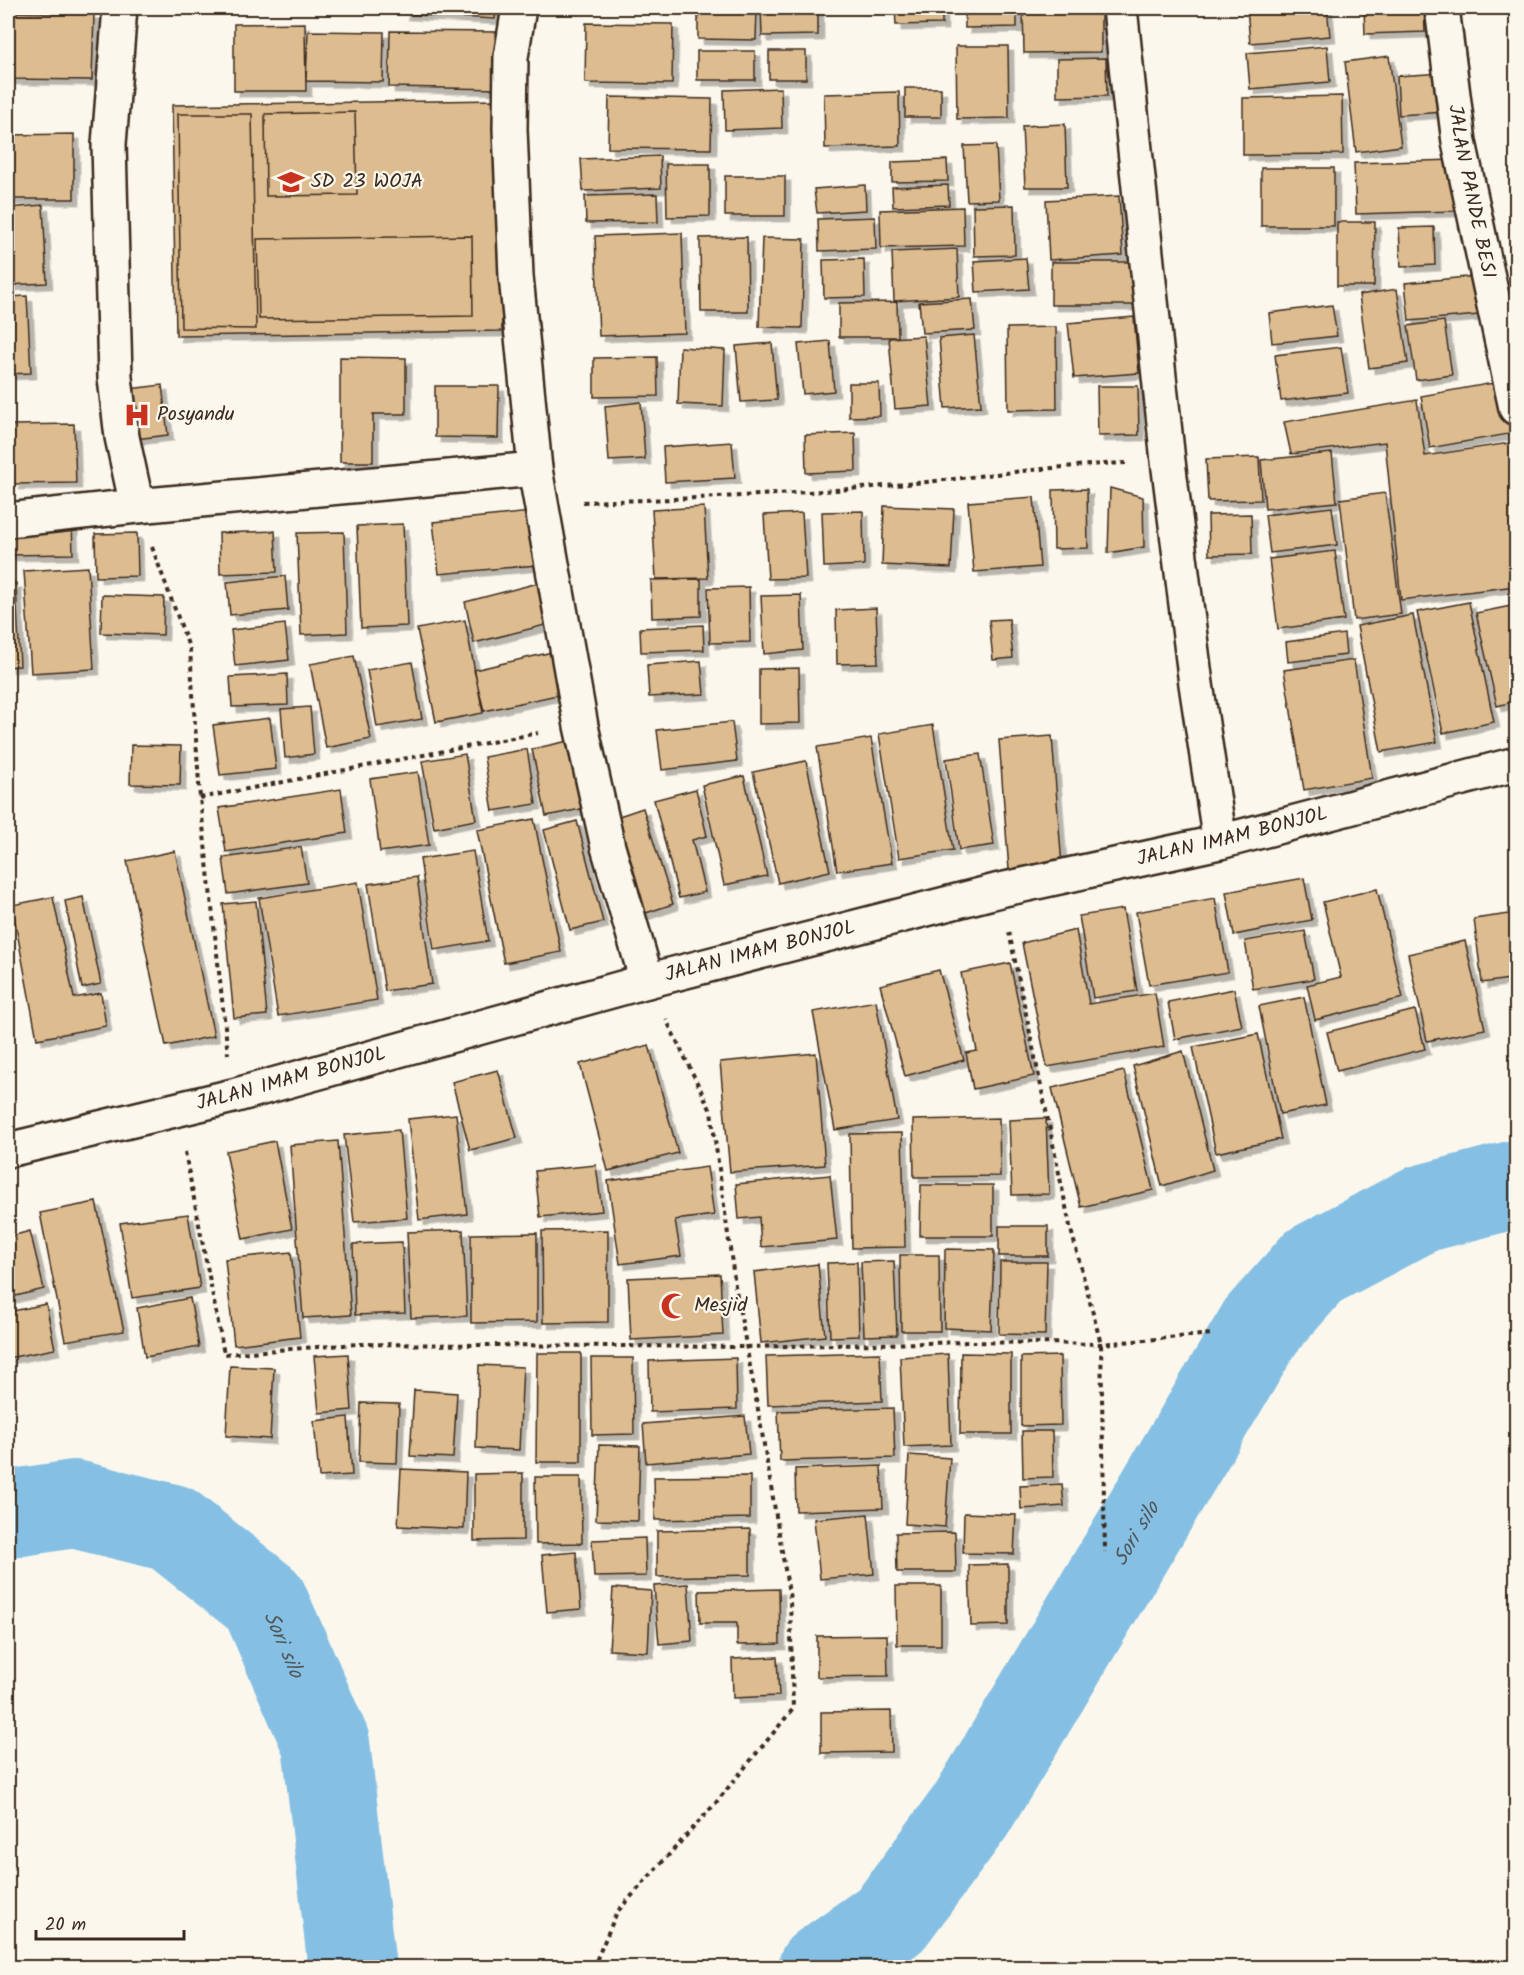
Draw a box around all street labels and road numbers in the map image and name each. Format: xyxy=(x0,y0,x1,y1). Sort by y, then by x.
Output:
street label: JALAN PANDE BESI xyxy=(1438,103,1504,282)
street label: JALAN IMAM BONJOL xyxy=(1134,798,1331,876)
street label: JALAN IMAM BONJOL xyxy=(662,912,859,992)
street label: JALAN IMAM BONJOL xyxy=(193,1038,390,1120)

